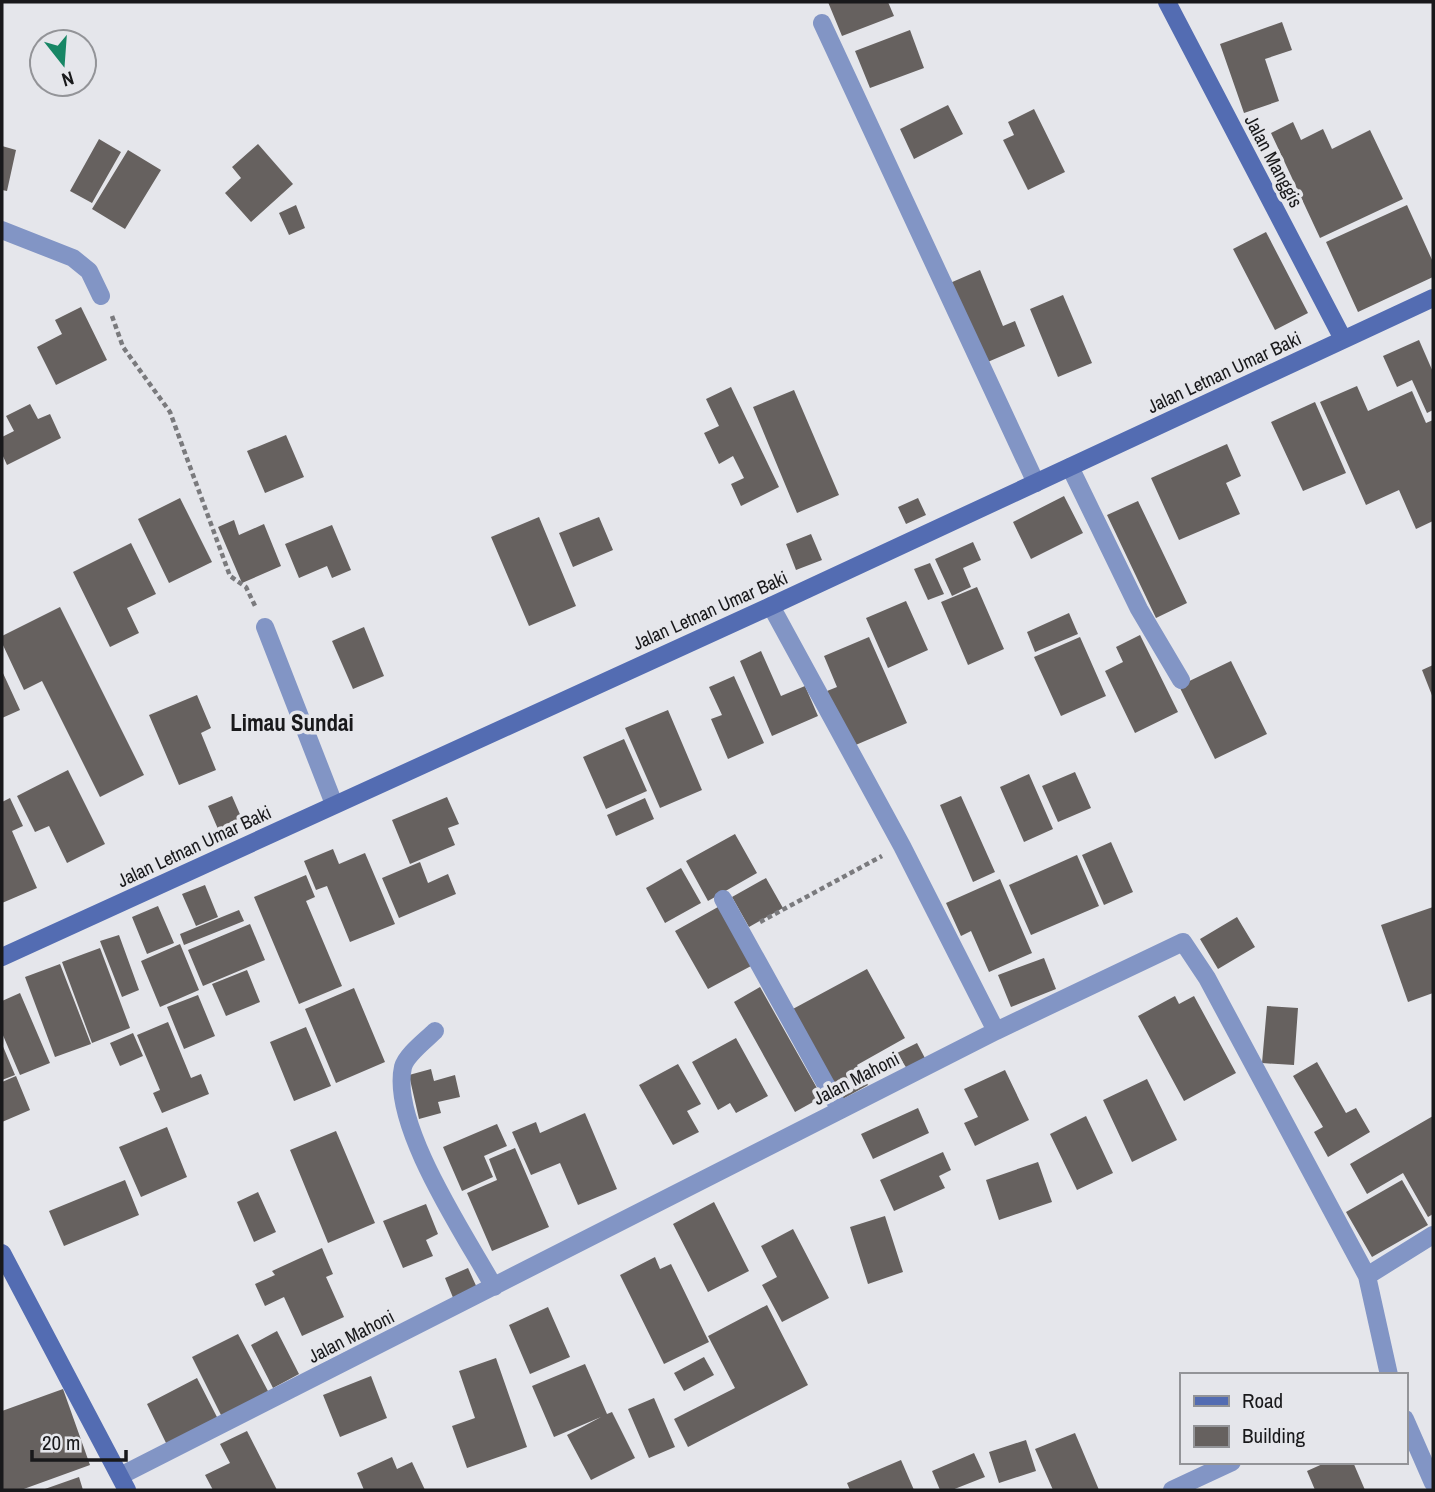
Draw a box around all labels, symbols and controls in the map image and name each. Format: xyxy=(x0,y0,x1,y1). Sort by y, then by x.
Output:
north arrow xyxy=(28,28,98,98)
text: N xyxy=(59,65,77,93)
street label: Jalan Manggis xyxy=(1239,110,1309,212)
street label: Jalan Letnan Umar Baki xyxy=(1143,325,1305,419)
street label: Jalan Letnan Umar Baki xyxy=(628,564,792,656)
district label: Limau Sundai xyxy=(230,707,354,738)
street label: Jalan Letnan Umar Baki xyxy=(113,799,275,893)
street label: Jalan Mahoni xyxy=(808,1045,904,1111)
street label: Jalan Mahoni xyxy=(303,1303,399,1369)
legend xyxy=(1180,1373,1407,1464)
text: Road xyxy=(1242,1386,1283,1415)
scale bar xyxy=(32,1418,126,1462)
text: Building xyxy=(1242,1421,1306,1450)
text: 20 m xyxy=(42,1428,80,1457)

